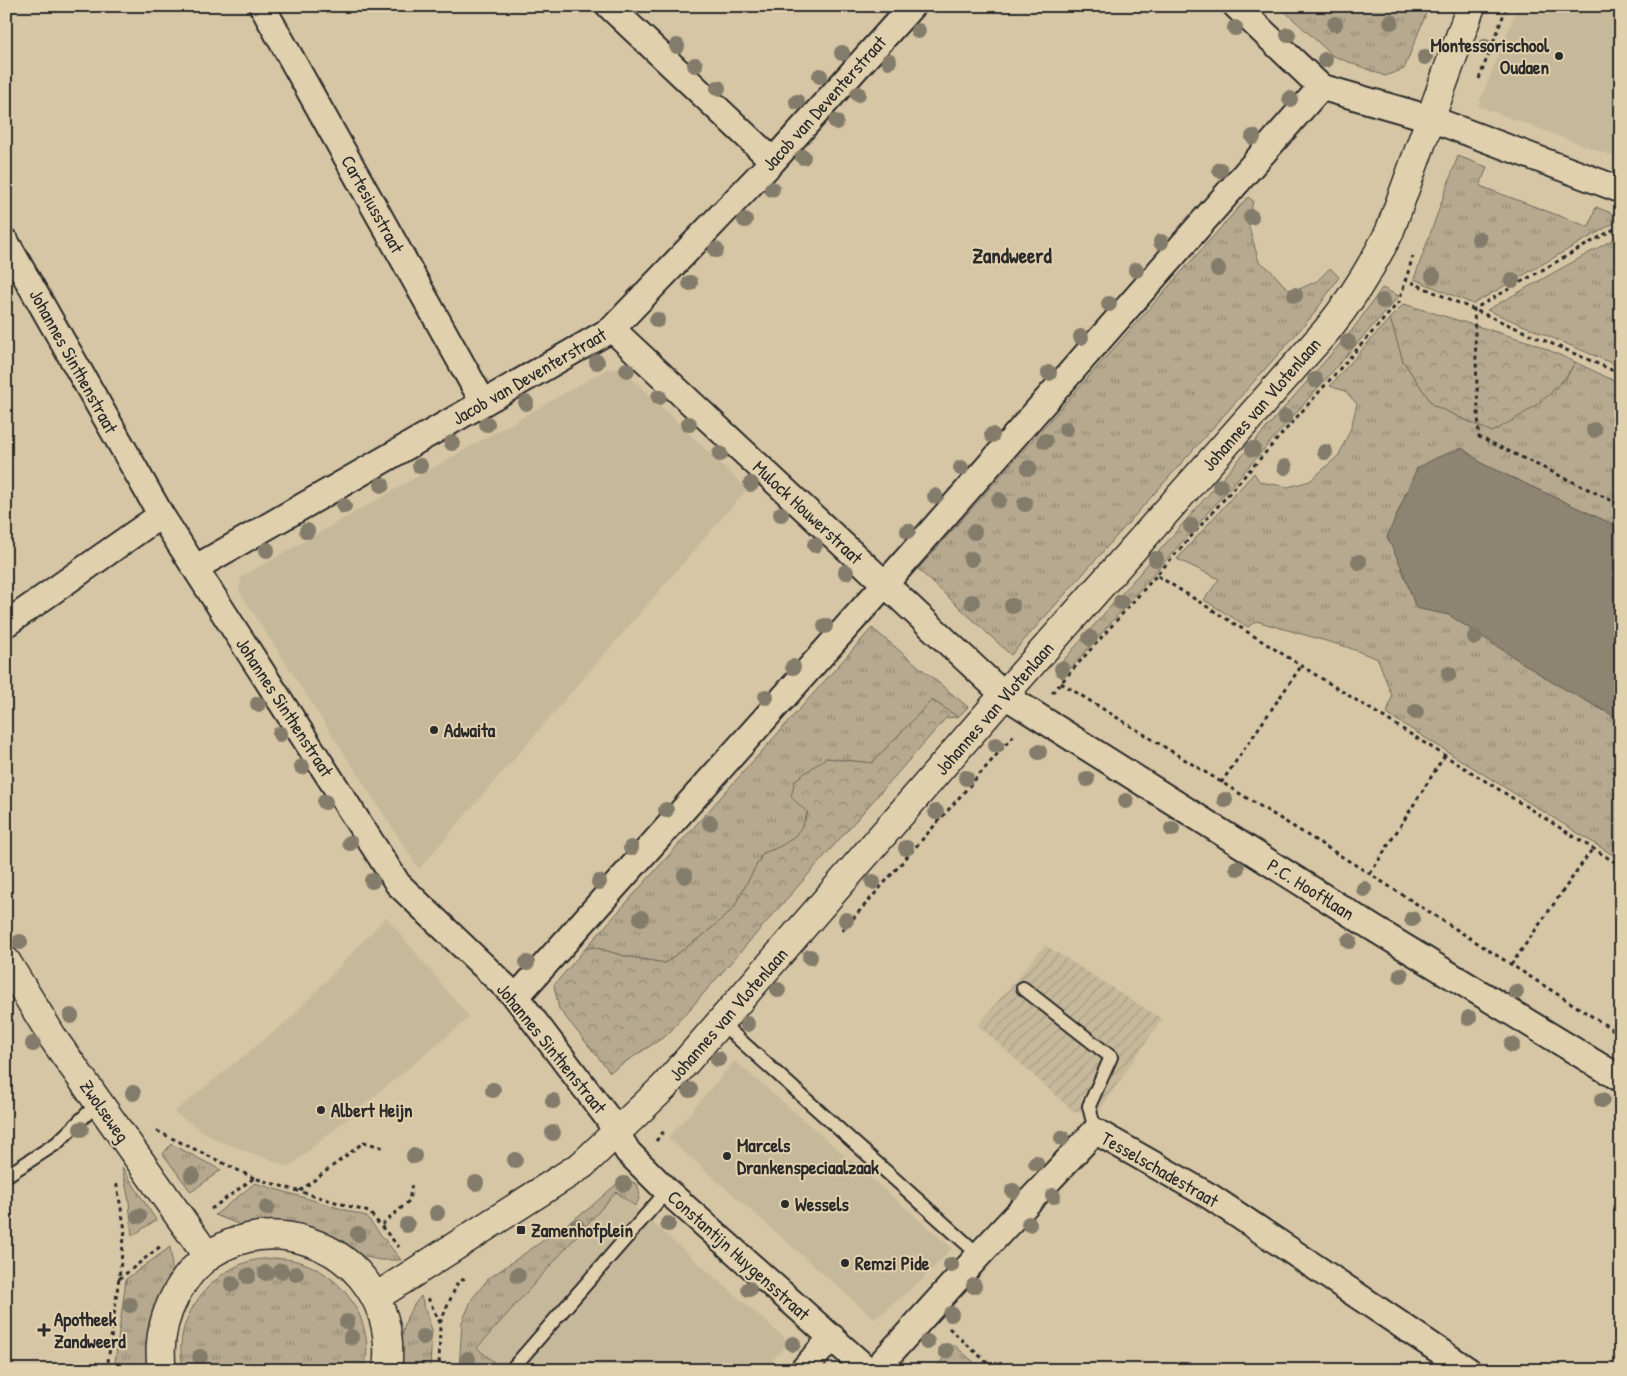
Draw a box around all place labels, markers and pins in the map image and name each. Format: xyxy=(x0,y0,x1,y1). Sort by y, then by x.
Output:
place label: Montessorischool Oudaen xyxy=(1430,32,1550,80)
marker: Montessorischool Oudaen xyxy=(1553,50,1565,62)
place label: Adwaita xyxy=(444,717,496,743)
marker: Adwaita xyxy=(428,724,440,736)
place label: Albert Heijn xyxy=(331,1097,413,1123)
marker: Albert Heijn xyxy=(315,1104,327,1116)
place label: Marcels Drankenspeciaalzaak xyxy=(737,1132,879,1181)
marker: Marcels Drankenspeciaalzaak xyxy=(721,1150,733,1162)
place label: Wessels xyxy=(795,1191,850,1217)
marker: Wessels xyxy=(779,1198,791,1210)
place label: Zamenhofplein xyxy=(531,1217,634,1244)
marker: Zamenhofplein xyxy=(515,1224,527,1236)
place label: Remzi Pide xyxy=(855,1250,930,1276)
marker: Remzi Pide xyxy=(839,1257,851,1269)
place label: Apotheek Zandweerd xyxy=(54,1306,126,1354)
marker: Apotheek Zandweerd xyxy=(38,1324,50,1336)

